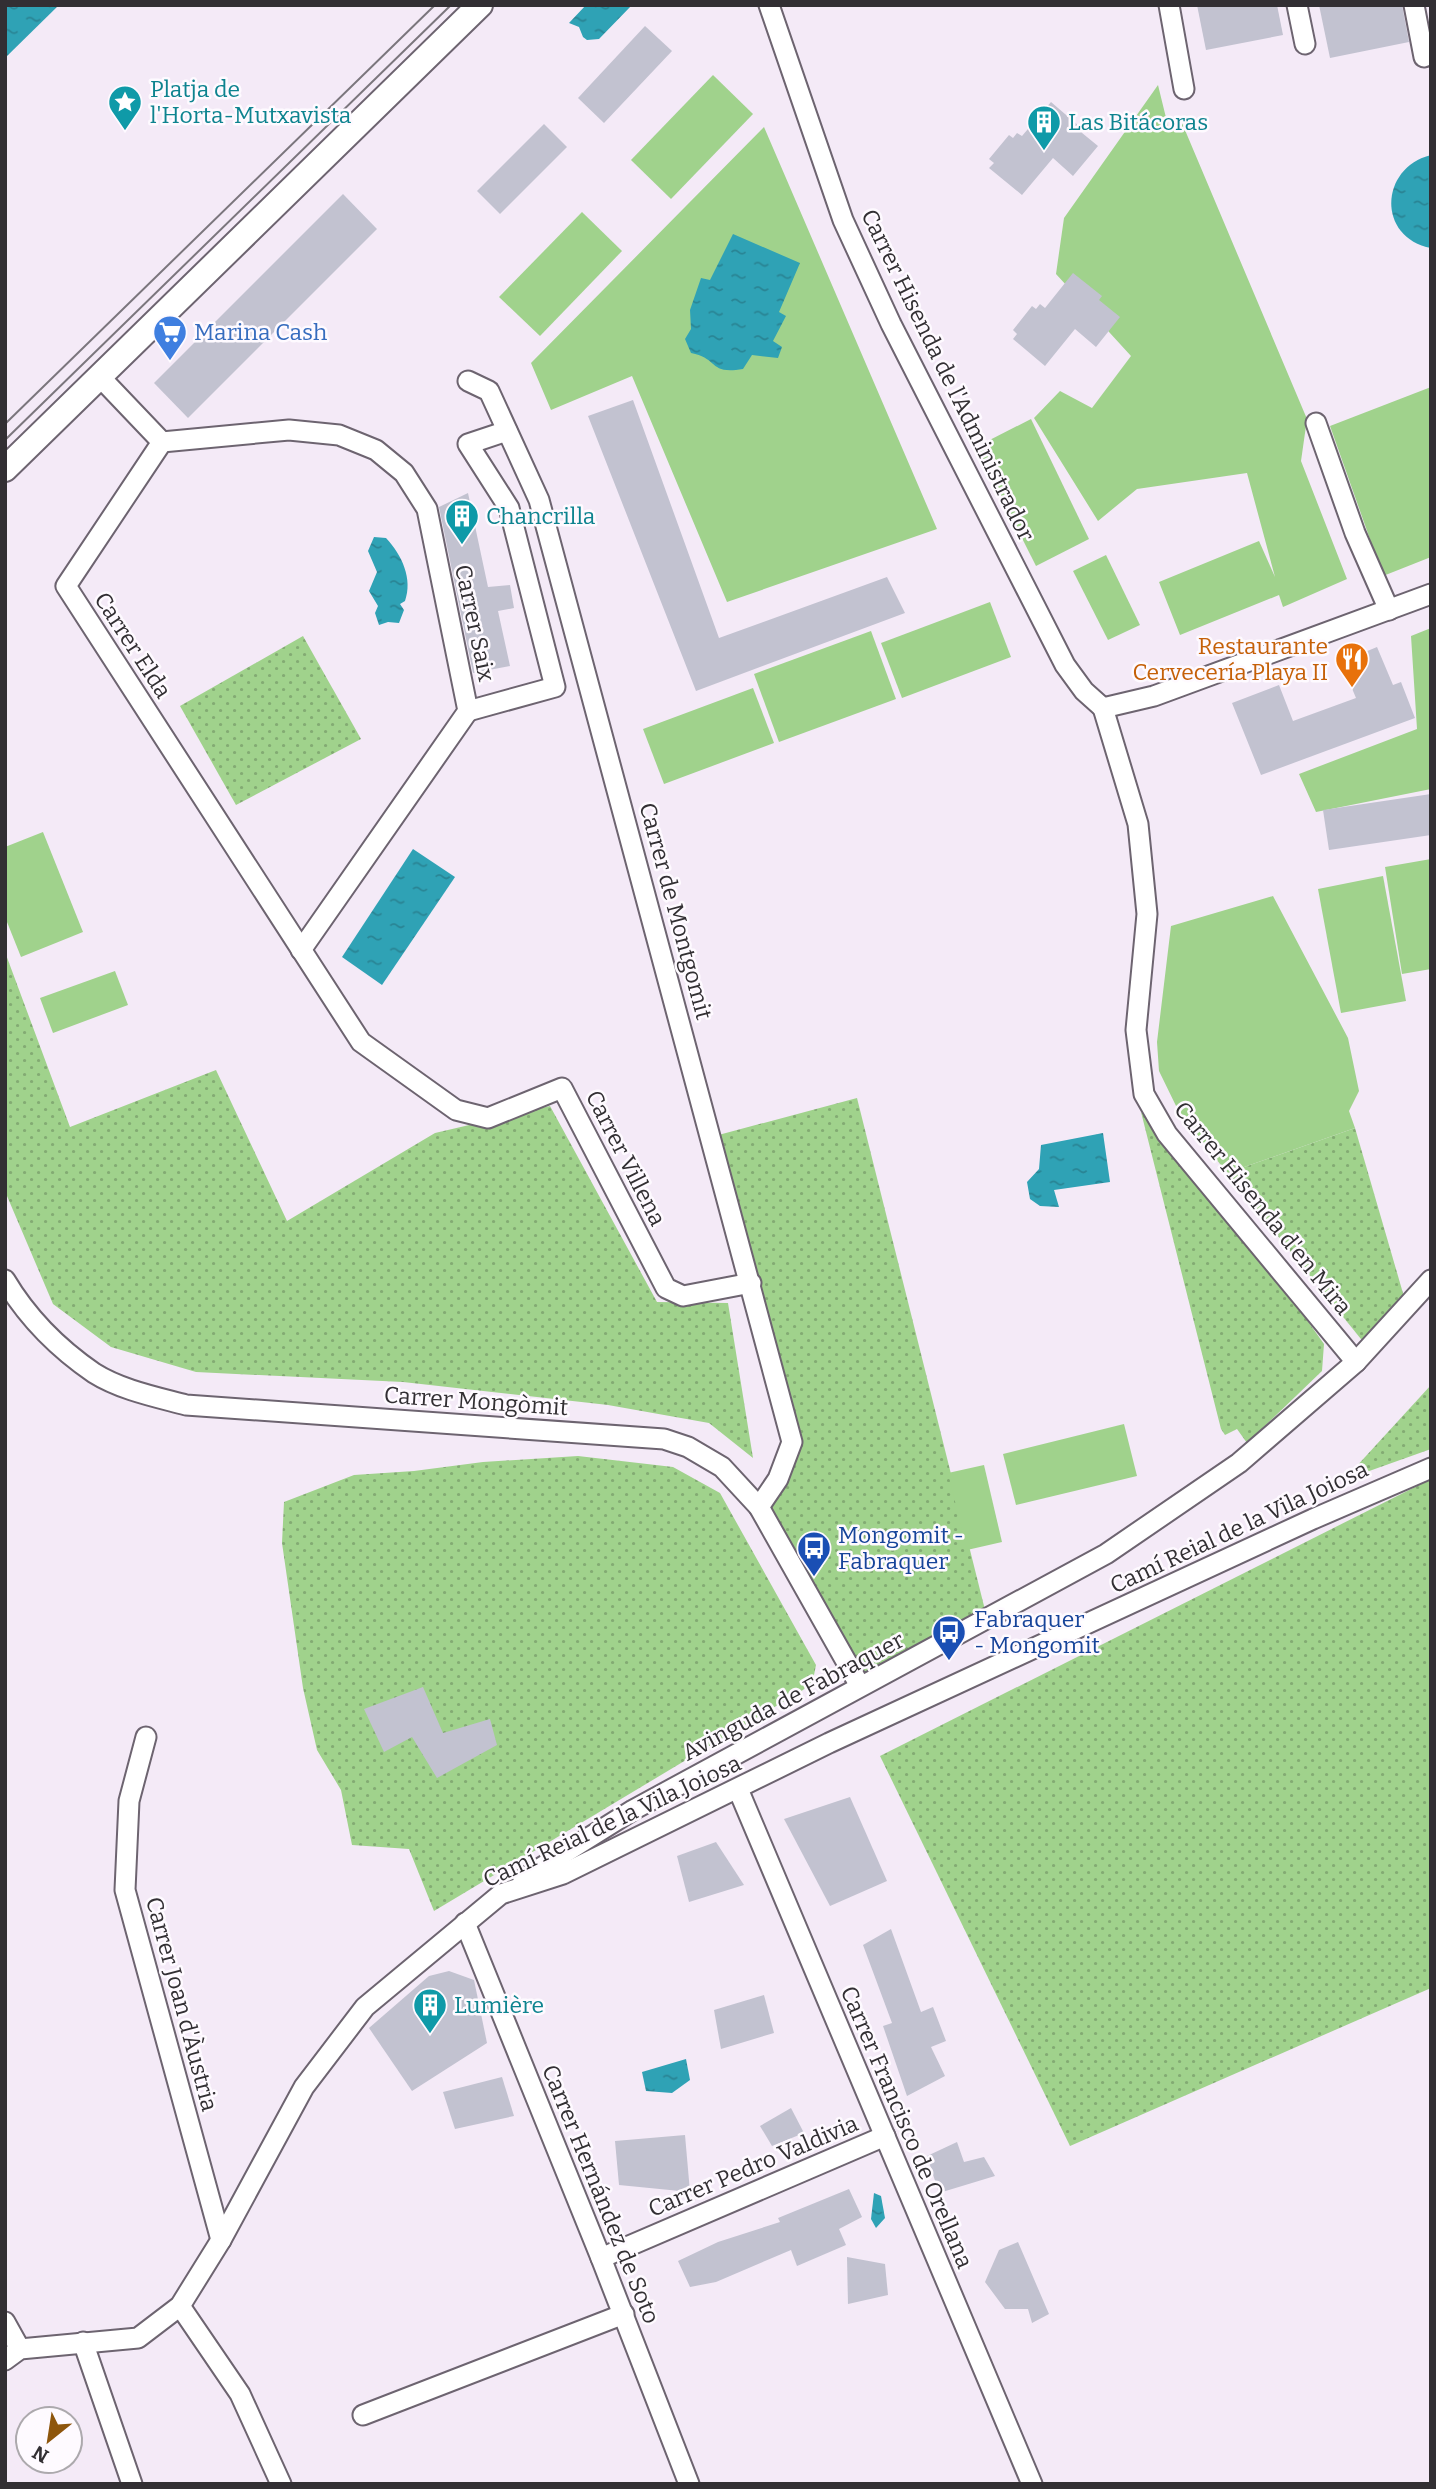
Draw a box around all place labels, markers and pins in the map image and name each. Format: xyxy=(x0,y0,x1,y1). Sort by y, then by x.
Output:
place label: Platja de l'Horta-Mutxavista xyxy=(150,75,352,129)
place icon: Platja de l'Horta-Mutxavista xyxy=(106,83,144,132)
building icon: Las Bitácoras xyxy=(1025,103,1063,152)
place label: Las Bitácoras xyxy=(1068,108,1208,136)
supermarket icon: Marina Cash xyxy=(151,313,189,362)
place label: Marina Cash xyxy=(194,318,327,346)
building icon: Chancrilla xyxy=(443,497,481,546)
place label: Chancrilla xyxy=(486,502,596,530)
place label: Restaurante Cervecería Playa II xyxy=(1132,632,1328,686)
restaurant icon: Restaurante Cervecería Playa II xyxy=(1333,640,1371,689)
place label: Mongomit - Fabraquer xyxy=(838,1521,964,1575)
bus stop icon: Mongomit - Fabraquer xyxy=(795,1529,833,1578)
place label: Fabraquer - Mongomit xyxy=(974,1605,1100,1659)
bus stop icon: Fabraquer - Mongomit xyxy=(930,1613,968,1662)
building icon: Lumière xyxy=(411,1986,449,2035)
place label: Lumière xyxy=(454,1991,544,2019)

